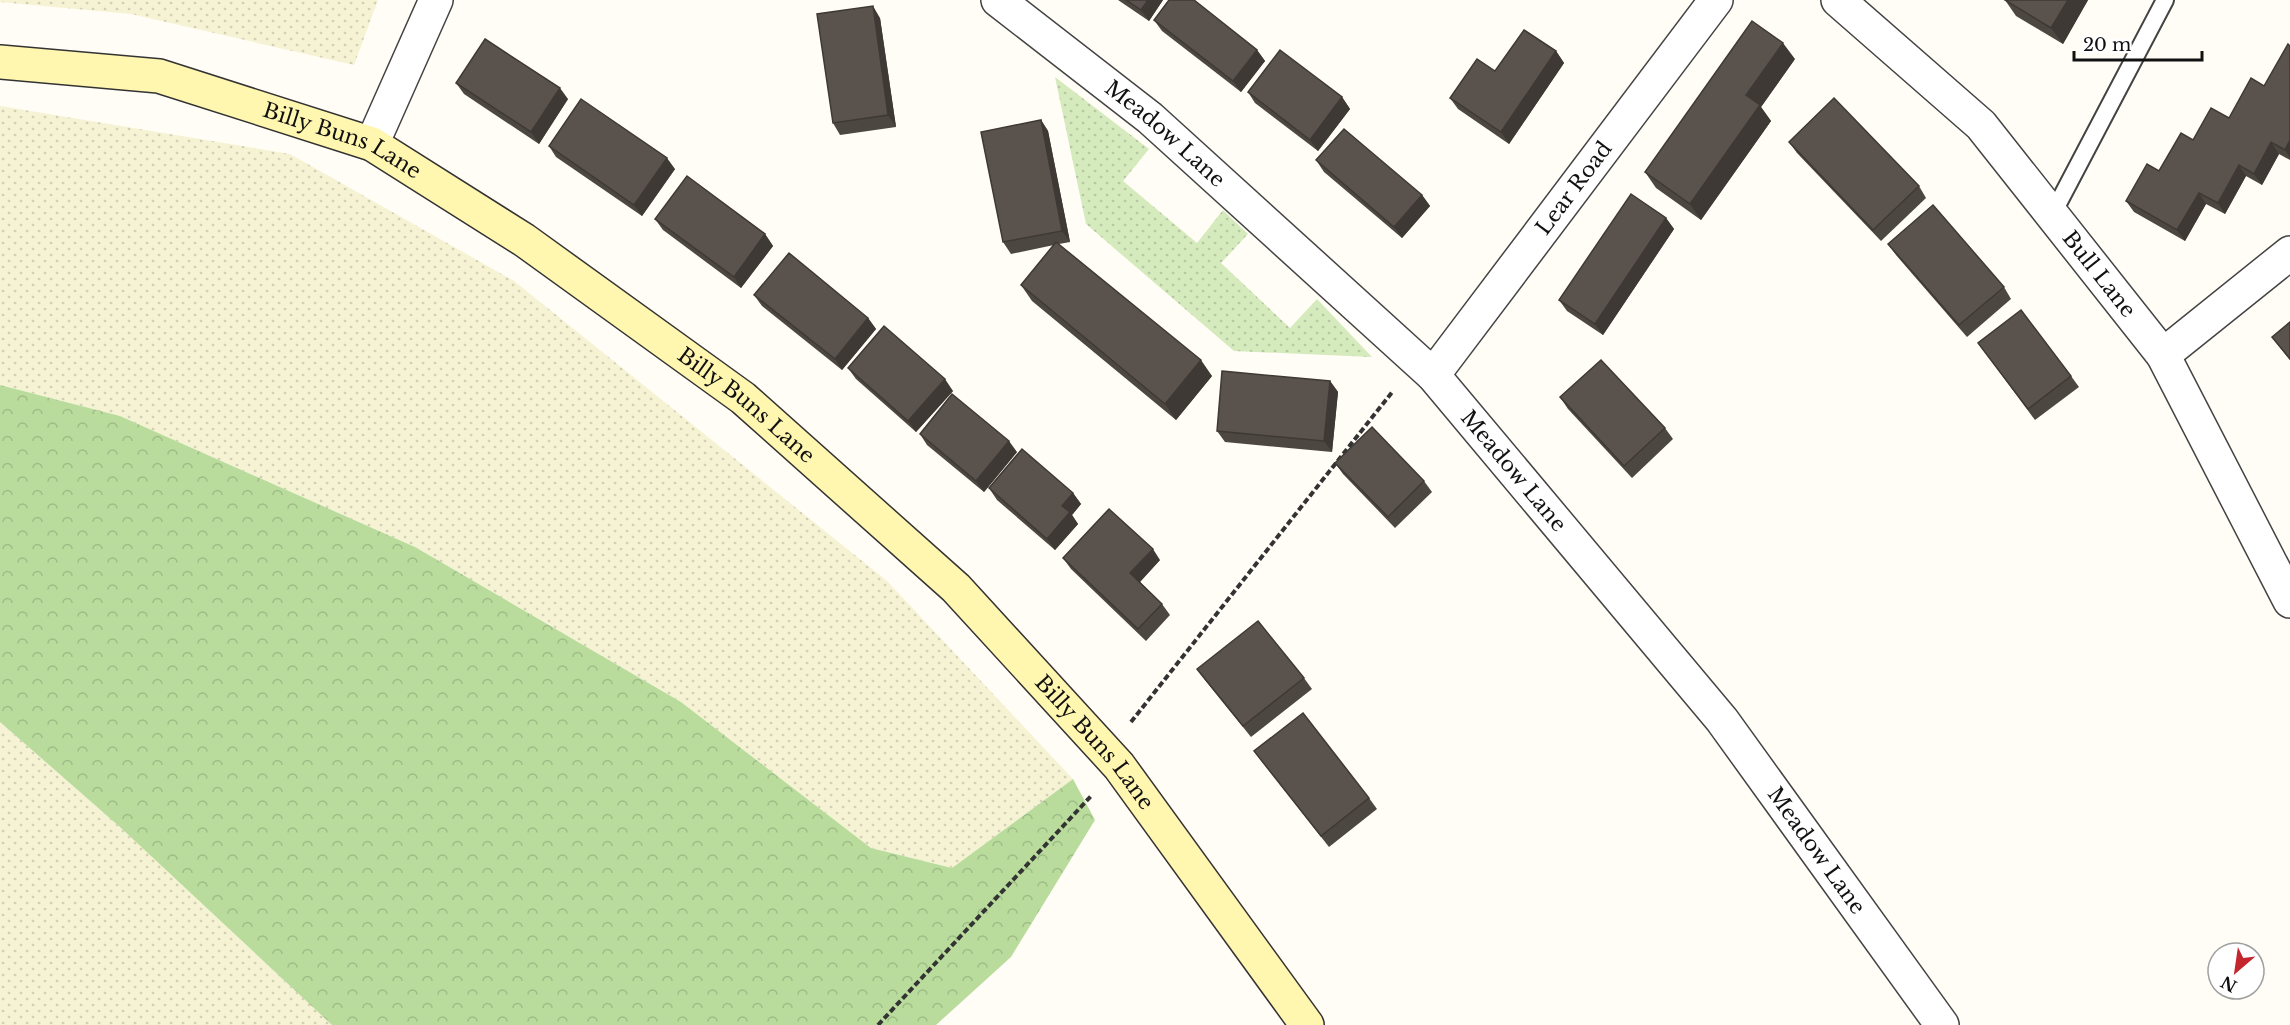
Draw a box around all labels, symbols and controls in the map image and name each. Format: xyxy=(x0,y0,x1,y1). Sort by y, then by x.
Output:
scale bar xyxy=(2074,24,2202,62)
text: 20 m xyxy=(2083,34,2131,56)
street label: Meadow Lane xyxy=(1100,75,1230,193)
street label: Billy Buns Lane xyxy=(260,97,426,185)
street label: Lear Road xyxy=(1530,136,1618,240)
street label: Bull Lane xyxy=(2057,226,2141,323)
street label: Billy Buns Lane xyxy=(672,342,820,469)
street label: Meadow Lane xyxy=(1455,405,1572,537)
street label: Billy Buns Lane xyxy=(1029,670,1159,815)
street label: Meadow Lane xyxy=(1762,782,1871,919)
north arrow xyxy=(2206,941,2266,1001)
text: N xyxy=(2217,972,2240,997)

